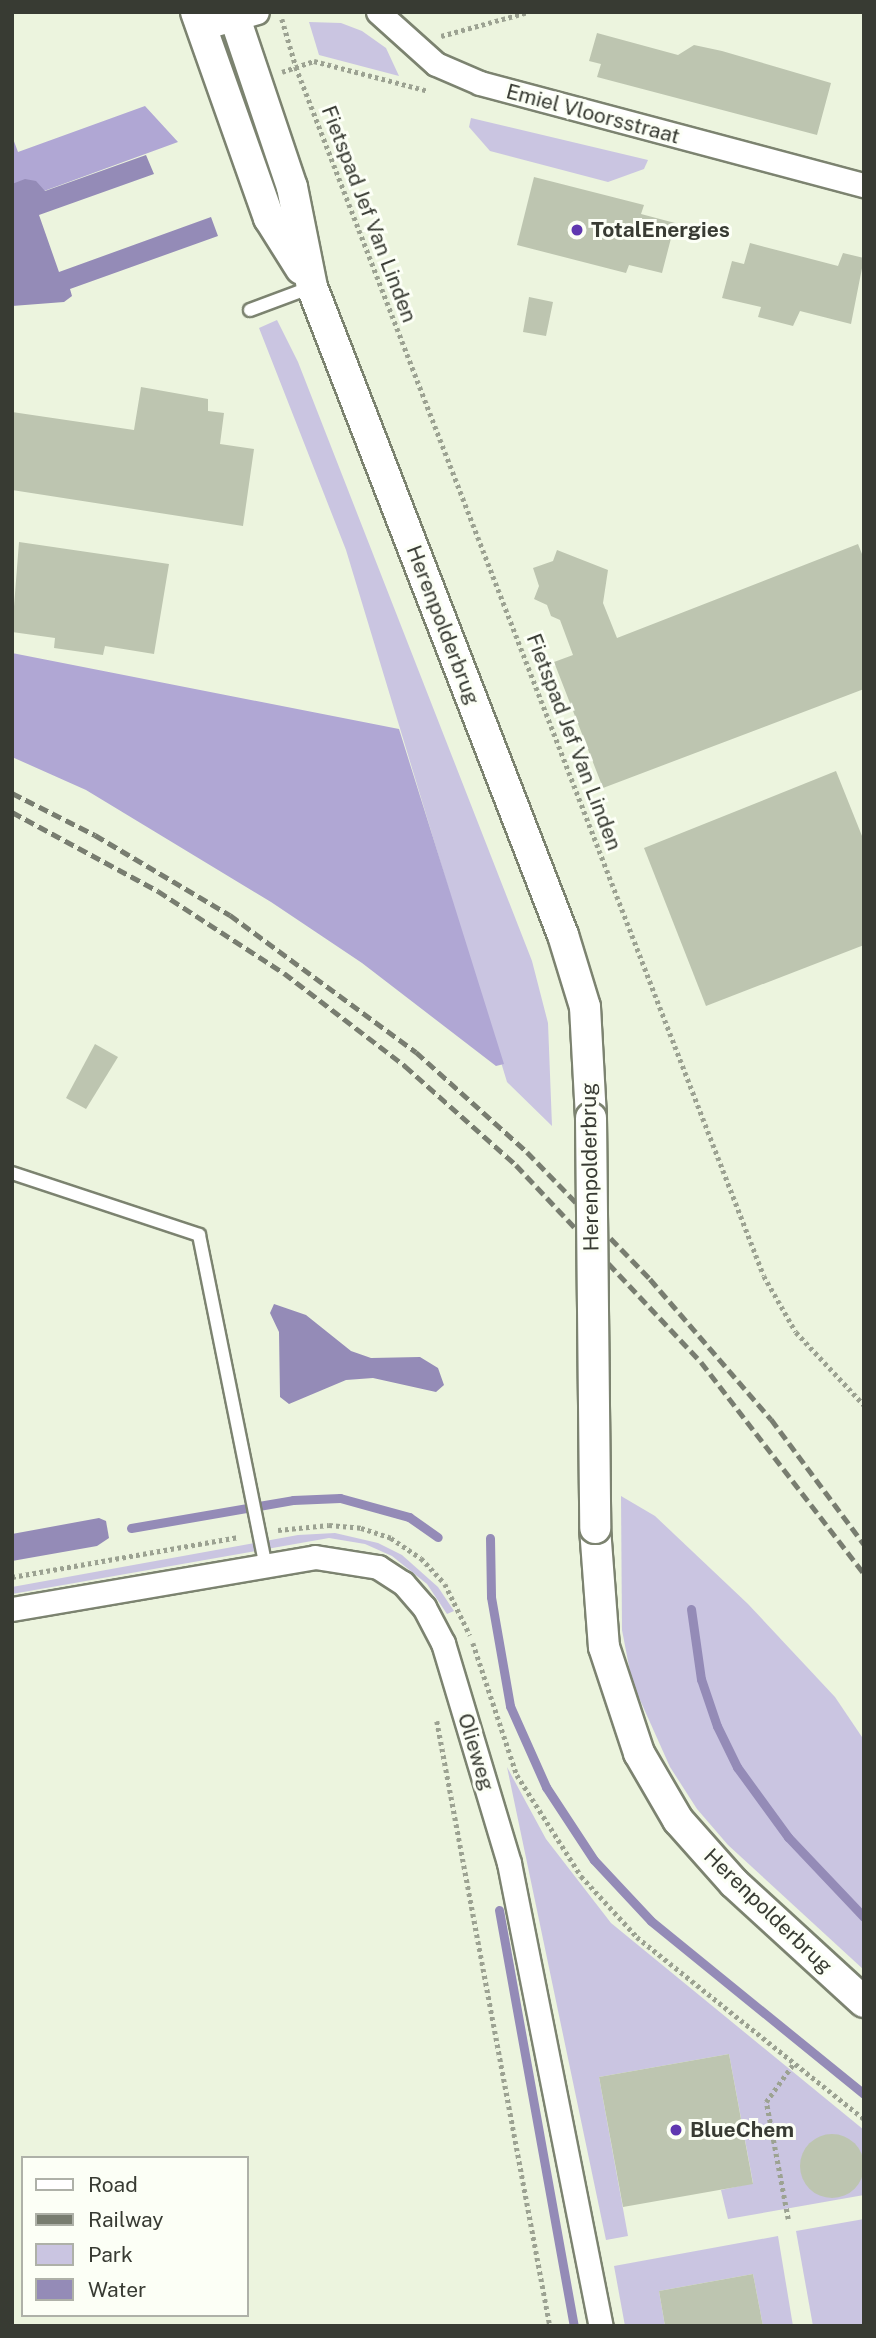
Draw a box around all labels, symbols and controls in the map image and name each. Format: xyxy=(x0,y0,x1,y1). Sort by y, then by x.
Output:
street label: Emiel Vloorsstraat xyxy=(503,79,683,149)
street label: Fietspad Jef Van Linden xyxy=(316,102,422,326)
place label: TotalEnergies xyxy=(591,217,730,243)
marker: TotalEnergies xyxy=(569,222,585,238)
street label: Herenpolderbrug xyxy=(401,542,485,708)
street label: Fietspad Jef Van Linden xyxy=(521,630,627,854)
street label: Herenpolderbrug xyxy=(576,1082,604,1252)
street label: Olieweg xyxy=(452,1710,500,1794)
street label: Herenpolderbrug xyxy=(699,1843,837,1979)
place label: BlueChem xyxy=(690,2117,794,2143)
marker: BlueChem xyxy=(668,2122,684,2138)
legend xyxy=(21,2156,248,2317)
text: Road xyxy=(88,2172,138,2197)
text: Railway xyxy=(88,2207,164,2232)
text: Park xyxy=(88,2242,133,2267)
text: Water xyxy=(88,2277,146,2302)

